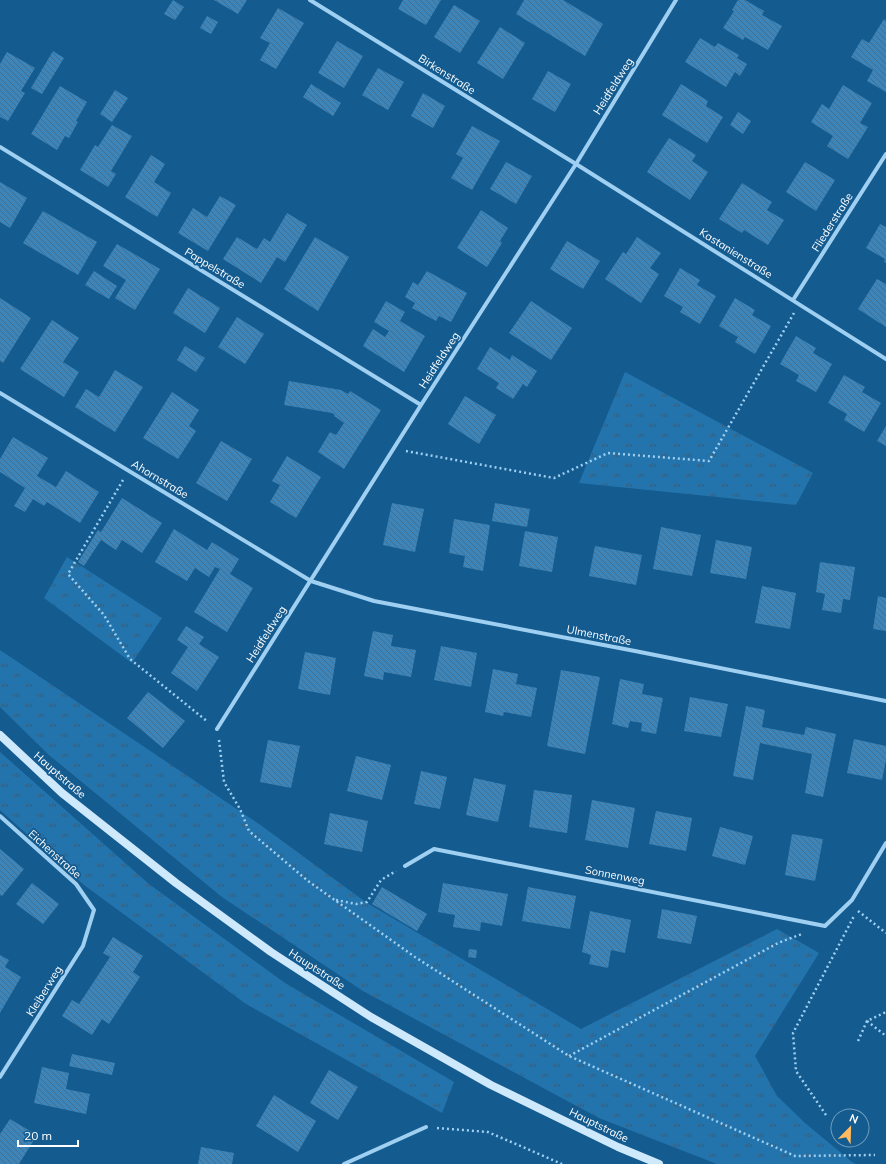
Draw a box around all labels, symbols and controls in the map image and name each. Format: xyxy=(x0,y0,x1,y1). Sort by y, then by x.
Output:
street label: Birkenstraße xyxy=(416,51,478,97)
street label: Heidfeldweg xyxy=(590,55,636,117)
street label: Fliederstraße xyxy=(808,190,856,254)
street label: Kastanienstraße xyxy=(697,225,775,281)
street label: Pappelstraße xyxy=(182,244,248,292)
street label: Heidfeldweg xyxy=(416,329,462,391)
street label: Ahornstraße xyxy=(129,457,191,501)
street label: Heidfeldweg xyxy=(243,603,289,665)
street label: Ulmenstraße xyxy=(566,622,632,648)
street label: Hauptstraße xyxy=(31,749,89,801)
street label: Eichenstraße xyxy=(26,827,84,881)
street label: Sonnenweg xyxy=(584,862,646,888)
street label: Hauptstraße xyxy=(286,946,348,992)
street label: Kleiberweg xyxy=(23,963,65,1019)
street label: Hauptstraße xyxy=(567,1105,631,1145)
north arrow xyxy=(830,1108,870,1148)
text: N xyxy=(847,1111,860,1127)
scale bar xyxy=(18,1122,78,1148)
text: 20 m xyxy=(24,1128,52,1143)

